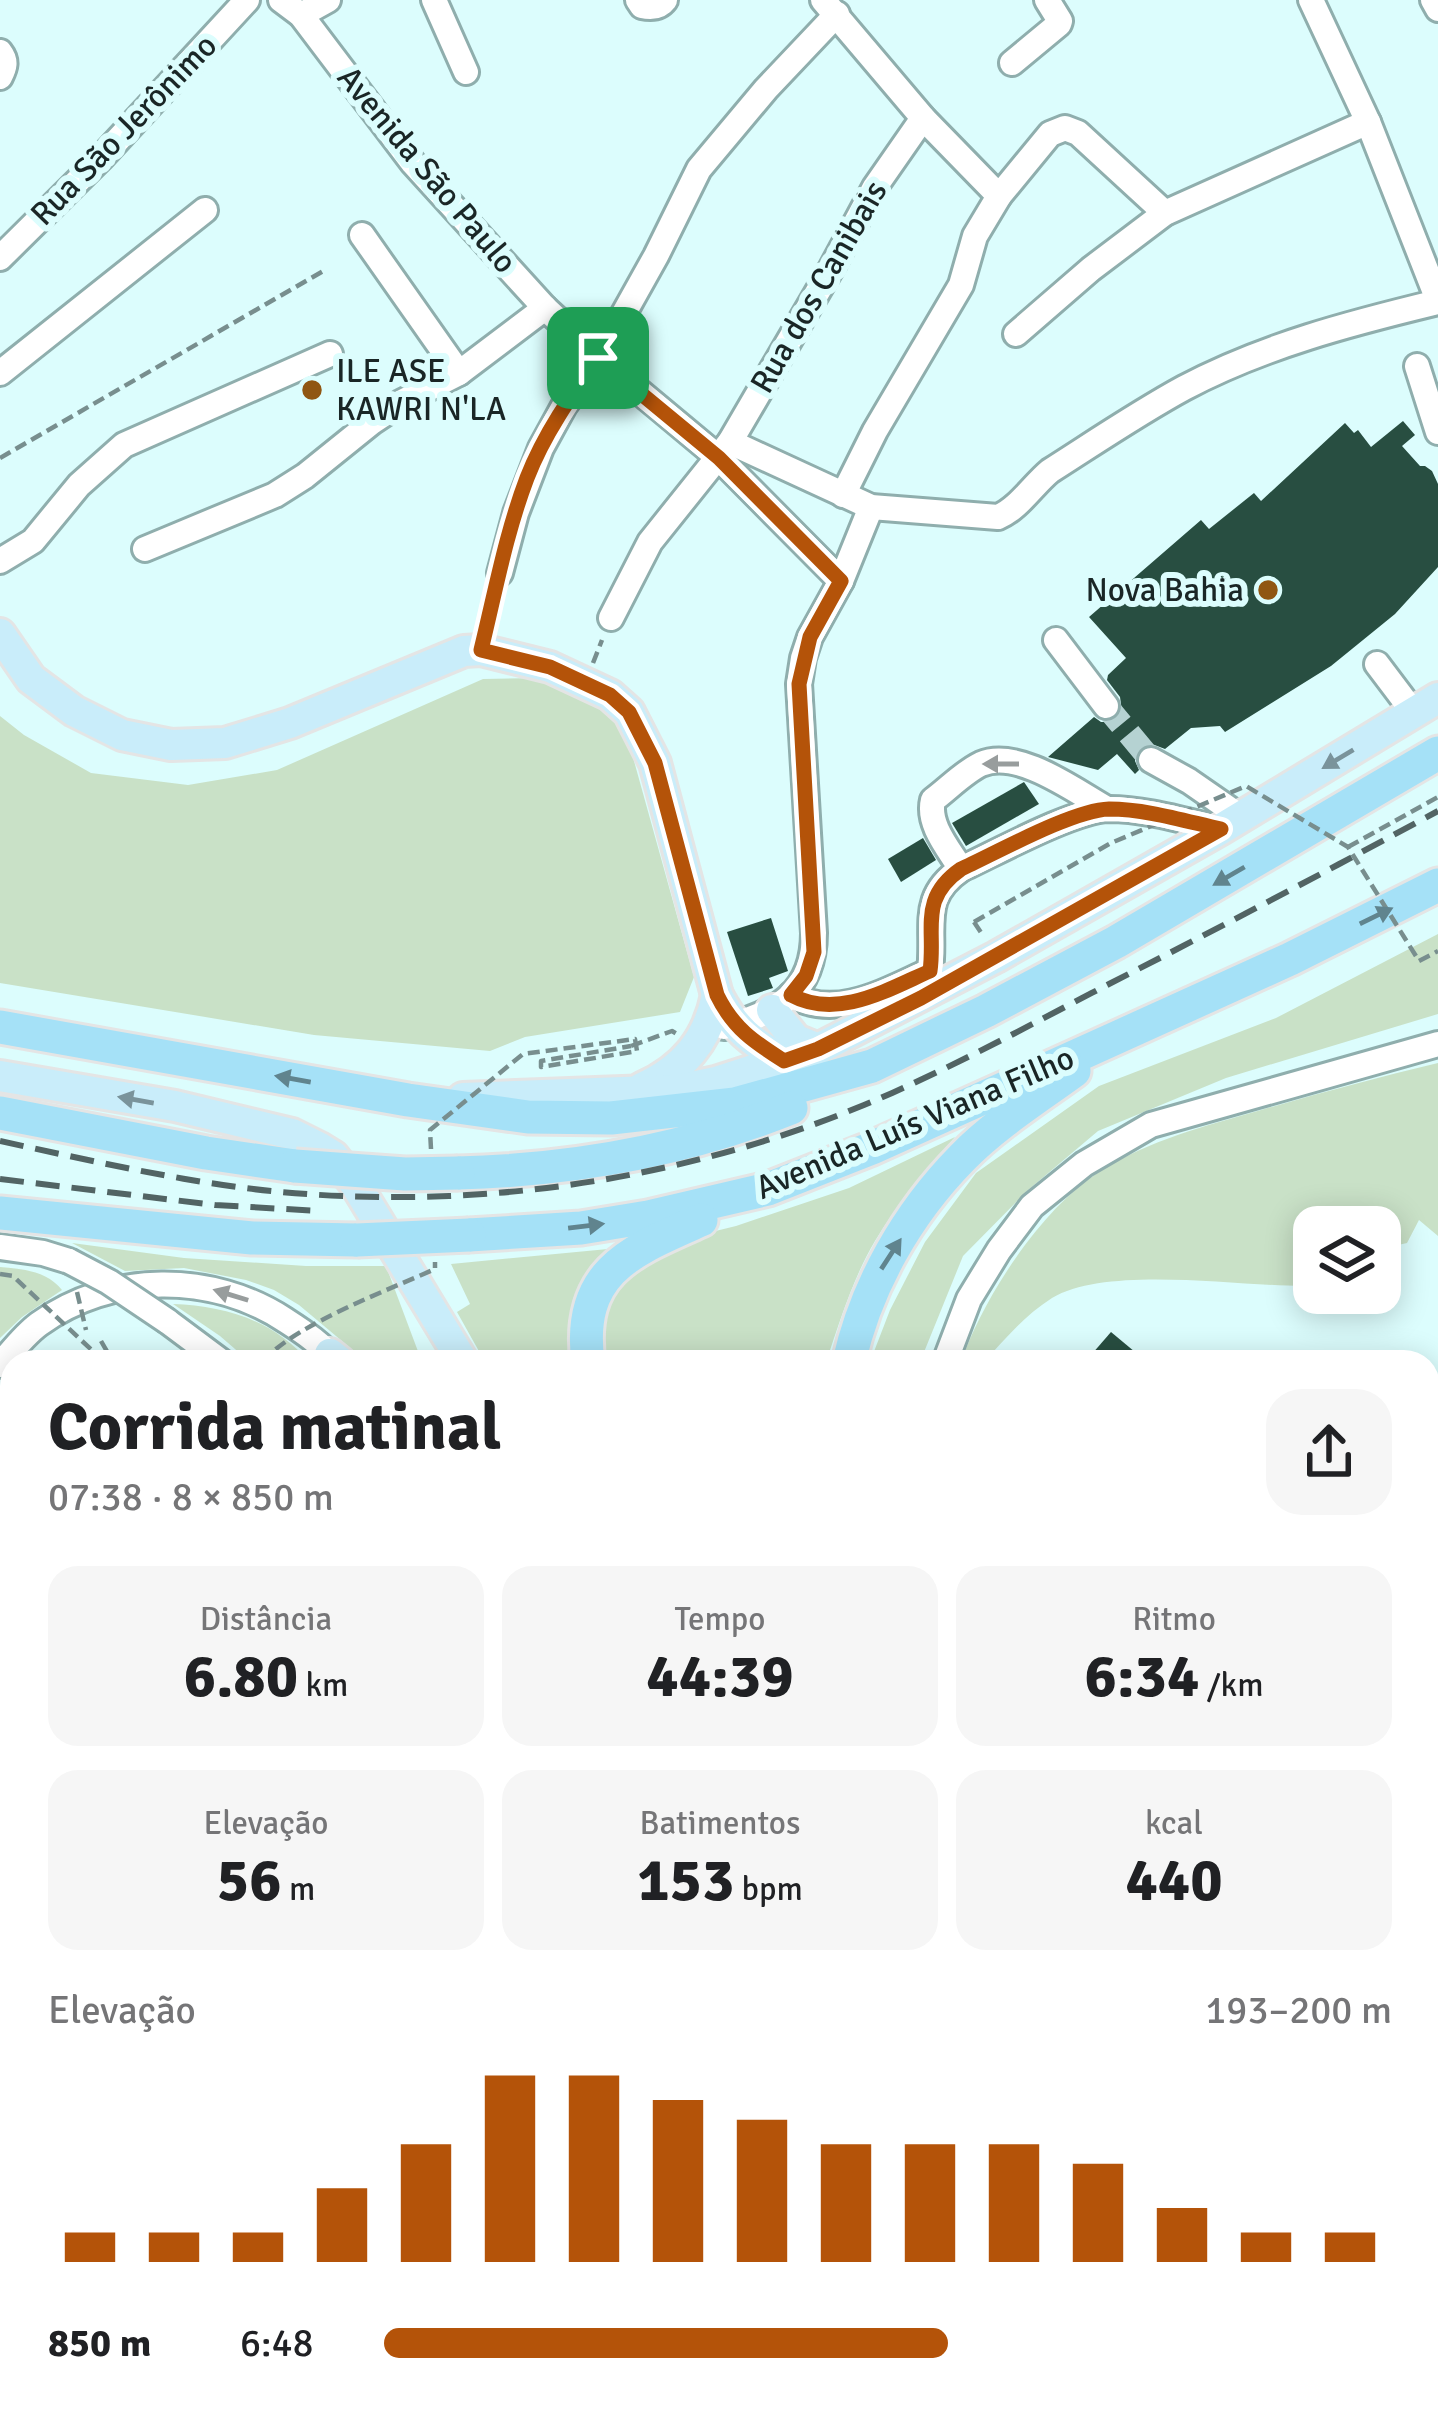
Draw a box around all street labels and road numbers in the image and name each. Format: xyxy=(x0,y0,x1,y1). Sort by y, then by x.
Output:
street label: Rua São Jerônimo xyxy=(22,26,226,234)
street label: Avenida São Paulo xyxy=(328,58,526,282)
street label: Rua dos Canibais xyxy=(742,173,896,401)
street label: Avenida Luís Viana Filho xyxy=(750,1037,1080,1209)

